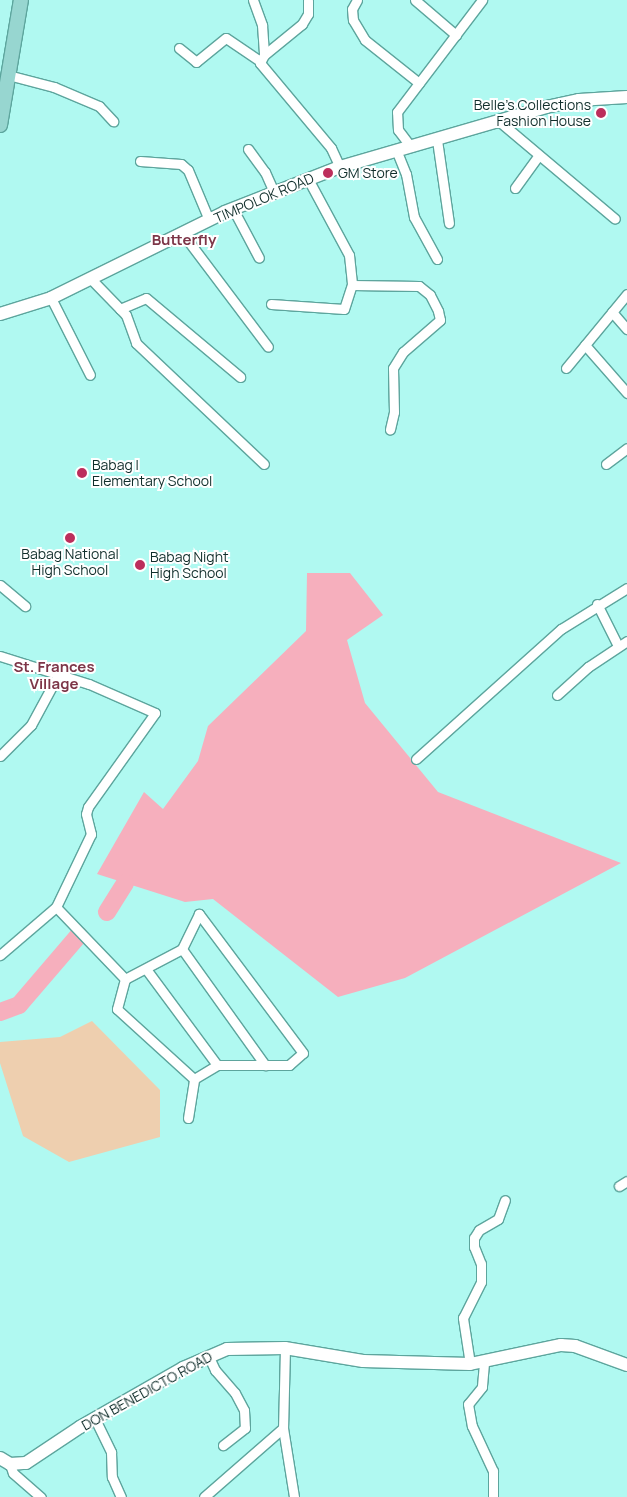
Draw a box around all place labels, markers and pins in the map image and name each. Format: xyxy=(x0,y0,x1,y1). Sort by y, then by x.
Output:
place label: Belle's Collections Fashion House xyxy=(474,97,591,130)
marker: Belle's Collections Fashion House xyxy=(595,107,607,119)
place label: GM Store xyxy=(338,165,398,181)
marker: GM Store xyxy=(322,167,334,179)
place label: Babag I Elementary School xyxy=(92,457,212,490)
marker: Babag I Elementary School xyxy=(76,467,88,479)
marker: Babag National High School xyxy=(64,532,76,544)
place label: Babag National High School xyxy=(21,546,119,578)
place label: Babag Night High School xyxy=(150,549,229,582)
marker: Babag Night High School xyxy=(134,559,146,571)

